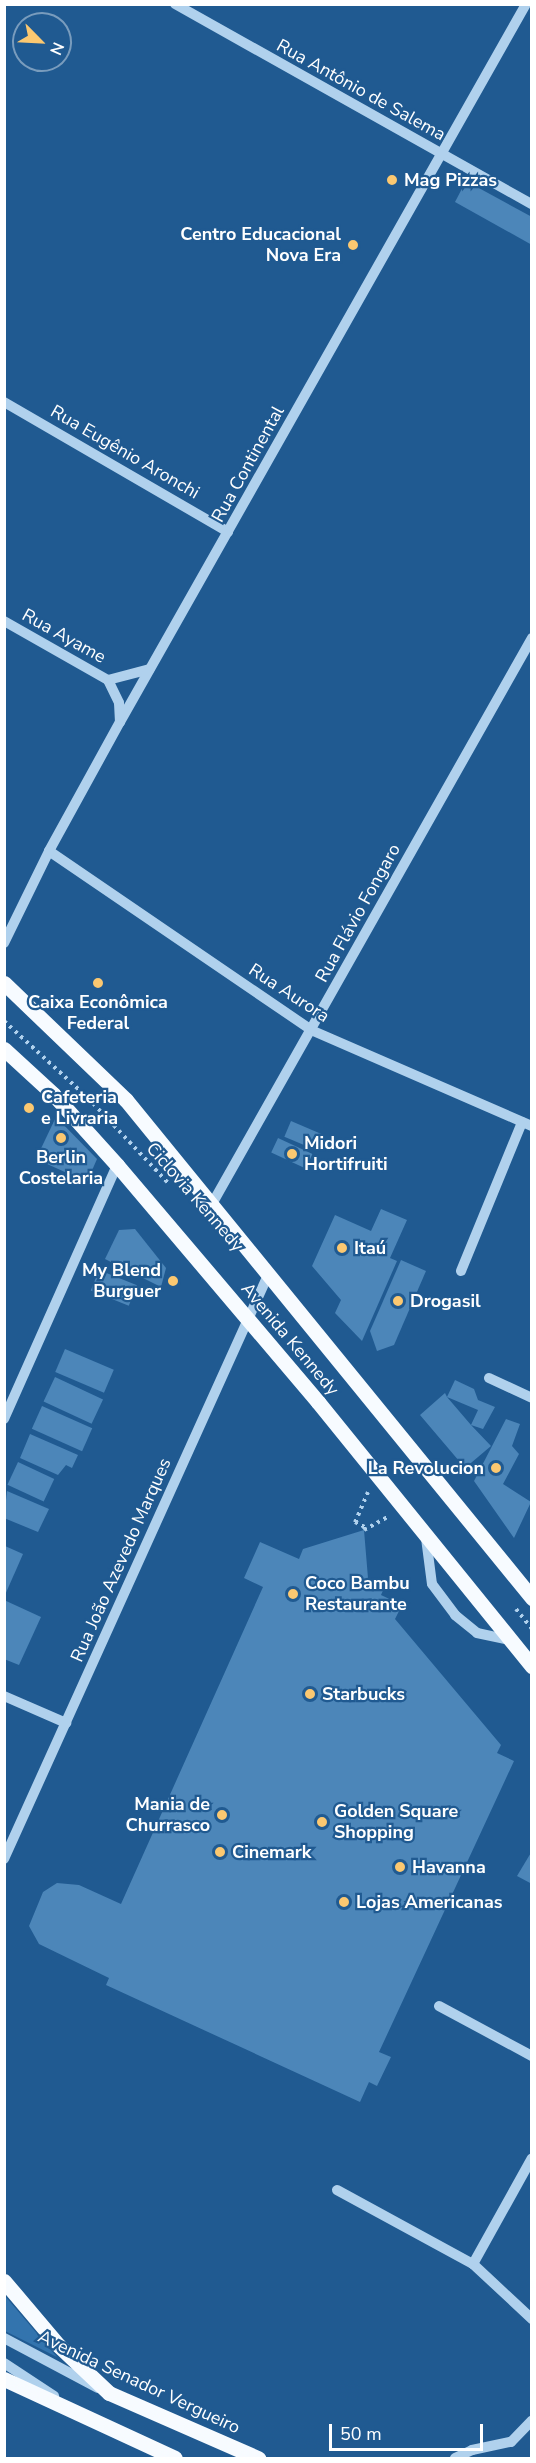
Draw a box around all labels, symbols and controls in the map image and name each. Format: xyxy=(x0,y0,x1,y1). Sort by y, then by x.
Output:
north arrow xyxy=(12,12,72,72)
street label: Rua Antônio de Salema xyxy=(273,35,449,145)
text: N xyxy=(44,39,69,58)
place label: Mag Pizzas xyxy=(404,169,497,191)
marker: Mag Pizzas xyxy=(385,173,399,187)
place label: Centro Educacional Nova Era xyxy=(180,224,341,266)
marker: Centro Educacional Nova Era xyxy=(346,238,360,252)
street label: Rua Eugênio Aronchi xyxy=(47,401,203,503)
street label: Rua Continental xyxy=(207,402,289,526)
street label: Rua Ayame xyxy=(18,604,110,668)
street label: Rua Flávio Fongaro xyxy=(311,840,405,986)
street label: Rua Aurora xyxy=(245,959,333,1027)
marker: Caixa Econômica Federal xyxy=(91,976,105,990)
place label: Caixa Econômica Federal xyxy=(28,992,168,1034)
place label: Cafeteria e Livraria xyxy=(41,1087,118,1130)
marker: Cafeteria e Livraria xyxy=(22,1101,36,1115)
marker: Berlin Costelaria xyxy=(54,1131,68,1145)
place label: Midori Hortifruiti xyxy=(304,1133,387,1176)
street label: Ciclovia Kennedy xyxy=(142,1138,248,1256)
place label: Berlin Costelaria xyxy=(19,1147,103,1190)
marker: Midori Hortifruiti xyxy=(285,1147,299,1161)
place label: Itaú xyxy=(354,1237,386,1259)
marker: Itaú xyxy=(335,1241,349,1255)
place label: My Blend Burguer xyxy=(82,1260,161,1302)
marker: My Blend Burguer xyxy=(166,1274,180,1288)
street label: Avenida Kennedy xyxy=(236,1278,344,1400)
place label: Drogasil xyxy=(410,1290,481,1312)
marker: Drogasil xyxy=(391,1294,405,1308)
street label: Rua João Azevedo Marques xyxy=(66,1455,176,1665)
place label: La Revolucion xyxy=(368,1457,484,1479)
marker: La Revolucion xyxy=(489,1461,503,1475)
place label: Coco Bambu Restaurante xyxy=(305,1573,410,1616)
marker: Coco Bambu Restaurante xyxy=(286,1587,300,1601)
place label: Starbucks xyxy=(322,1683,405,1705)
marker: Starbucks xyxy=(303,1687,317,1701)
place label: Mania de Churrasco xyxy=(125,1794,210,1836)
place label: Golden Square Shopping xyxy=(334,1801,458,1844)
marker: Mania de Churrasco xyxy=(215,1808,229,1822)
marker: Golden Square Shopping xyxy=(315,1815,329,1829)
place label: Cinemark xyxy=(232,1841,311,1863)
marker: Cinemark xyxy=(213,1845,227,1859)
place label: Havanna xyxy=(412,1856,486,1878)
marker: Havanna xyxy=(393,1860,407,1874)
place label: Lojas Americanas xyxy=(356,1891,503,1913)
marker: Lojas Americanas xyxy=(337,1895,351,1909)
street label: Avenida Senador Vergueiro xyxy=(35,2326,243,2438)
scale bar xyxy=(332,2412,486,2450)
text: 50 m xyxy=(340,2422,382,2446)

